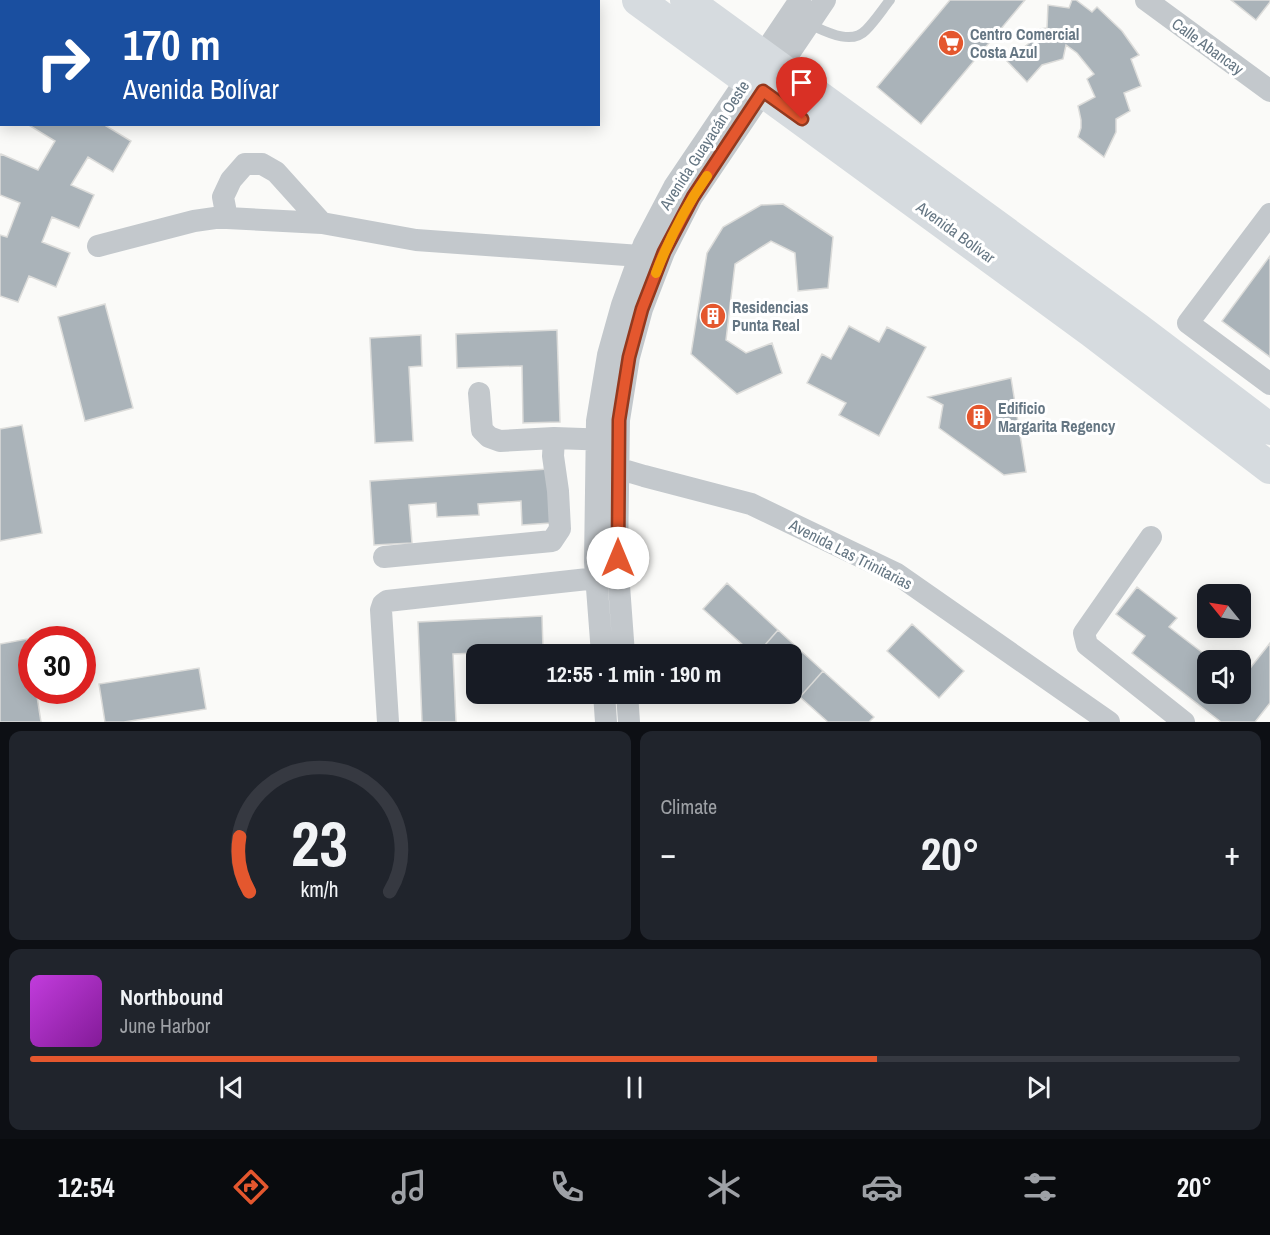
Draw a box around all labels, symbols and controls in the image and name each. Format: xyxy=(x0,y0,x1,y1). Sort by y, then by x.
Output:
street label: Calle Abancay xyxy=(1168,12,1249,80)
text: 170 m xyxy=(123,17,221,73)
place label: Centro Comercial Costa Azul xyxy=(970,23,1079,63)
icon: right xyxy=(24,24,102,102)
supermarket icon: Centro Comercial Costa Azul xyxy=(936,28,966,58)
pin xyxy=(776,57,827,119)
icon: arrive xyxy=(785,66,818,99)
text: Avenida Bolívar xyxy=(123,71,279,107)
street label: Avenida Guayacán Oeste xyxy=(653,76,754,215)
street label: Avenida Bolívar xyxy=(911,195,1000,268)
place label: Residencias Punta Real xyxy=(732,296,809,336)
building icon: Residencias Punta Real xyxy=(698,301,728,331)
place label: Edificio Margarita Regency xyxy=(998,397,1116,437)
building icon: Edificio Margarita Regency xyxy=(964,402,994,432)
street label: Avenida Las Trinitarias xyxy=(785,513,916,595)
position arrow xyxy=(586,526,650,590)
north arrow xyxy=(1197,584,1251,638)
map controls xyxy=(1197,584,1251,704)
speed limit sign: 30 xyxy=(18,626,96,704)
button: sound xyxy=(1197,650,1251,704)
text: 12:55 · 1 min · 190 m xyxy=(547,659,721,689)
text: Climate xyxy=(661,793,717,820)
text: 23 xyxy=(291,801,348,885)
text: 20° xyxy=(921,823,980,884)
text: − xyxy=(661,831,676,875)
text: + xyxy=(1224,831,1240,875)
text: km/h xyxy=(301,876,339,905)
text: Northbound xyxy=(120,982,223,1012)
text: June Harbor xyxy=(120,1012,210,1039)
icon: previous xyxy=(215,1071,248,1104)
icon: pause xyxy=(618,1071,651,1104)
icon: next xyxy=(1022,1071,1055,1104)
icon: directions xyxy=(230,1166,272,1208)
icon: music xyxy=(388,1166,430,1208)
icon: phone xyxy=(546,1166,588,1208)
icon: climate xyxy=(703,1166,745,1208)
icon: car xyxy=(861,1166,903,1208)
icon: filters xyxy=(1019,1166,1061,1208)
text: 12:54 xyxy=(58,1169,114,1205)
text: 20° xyxy=(1177,1169,1212,1205)

